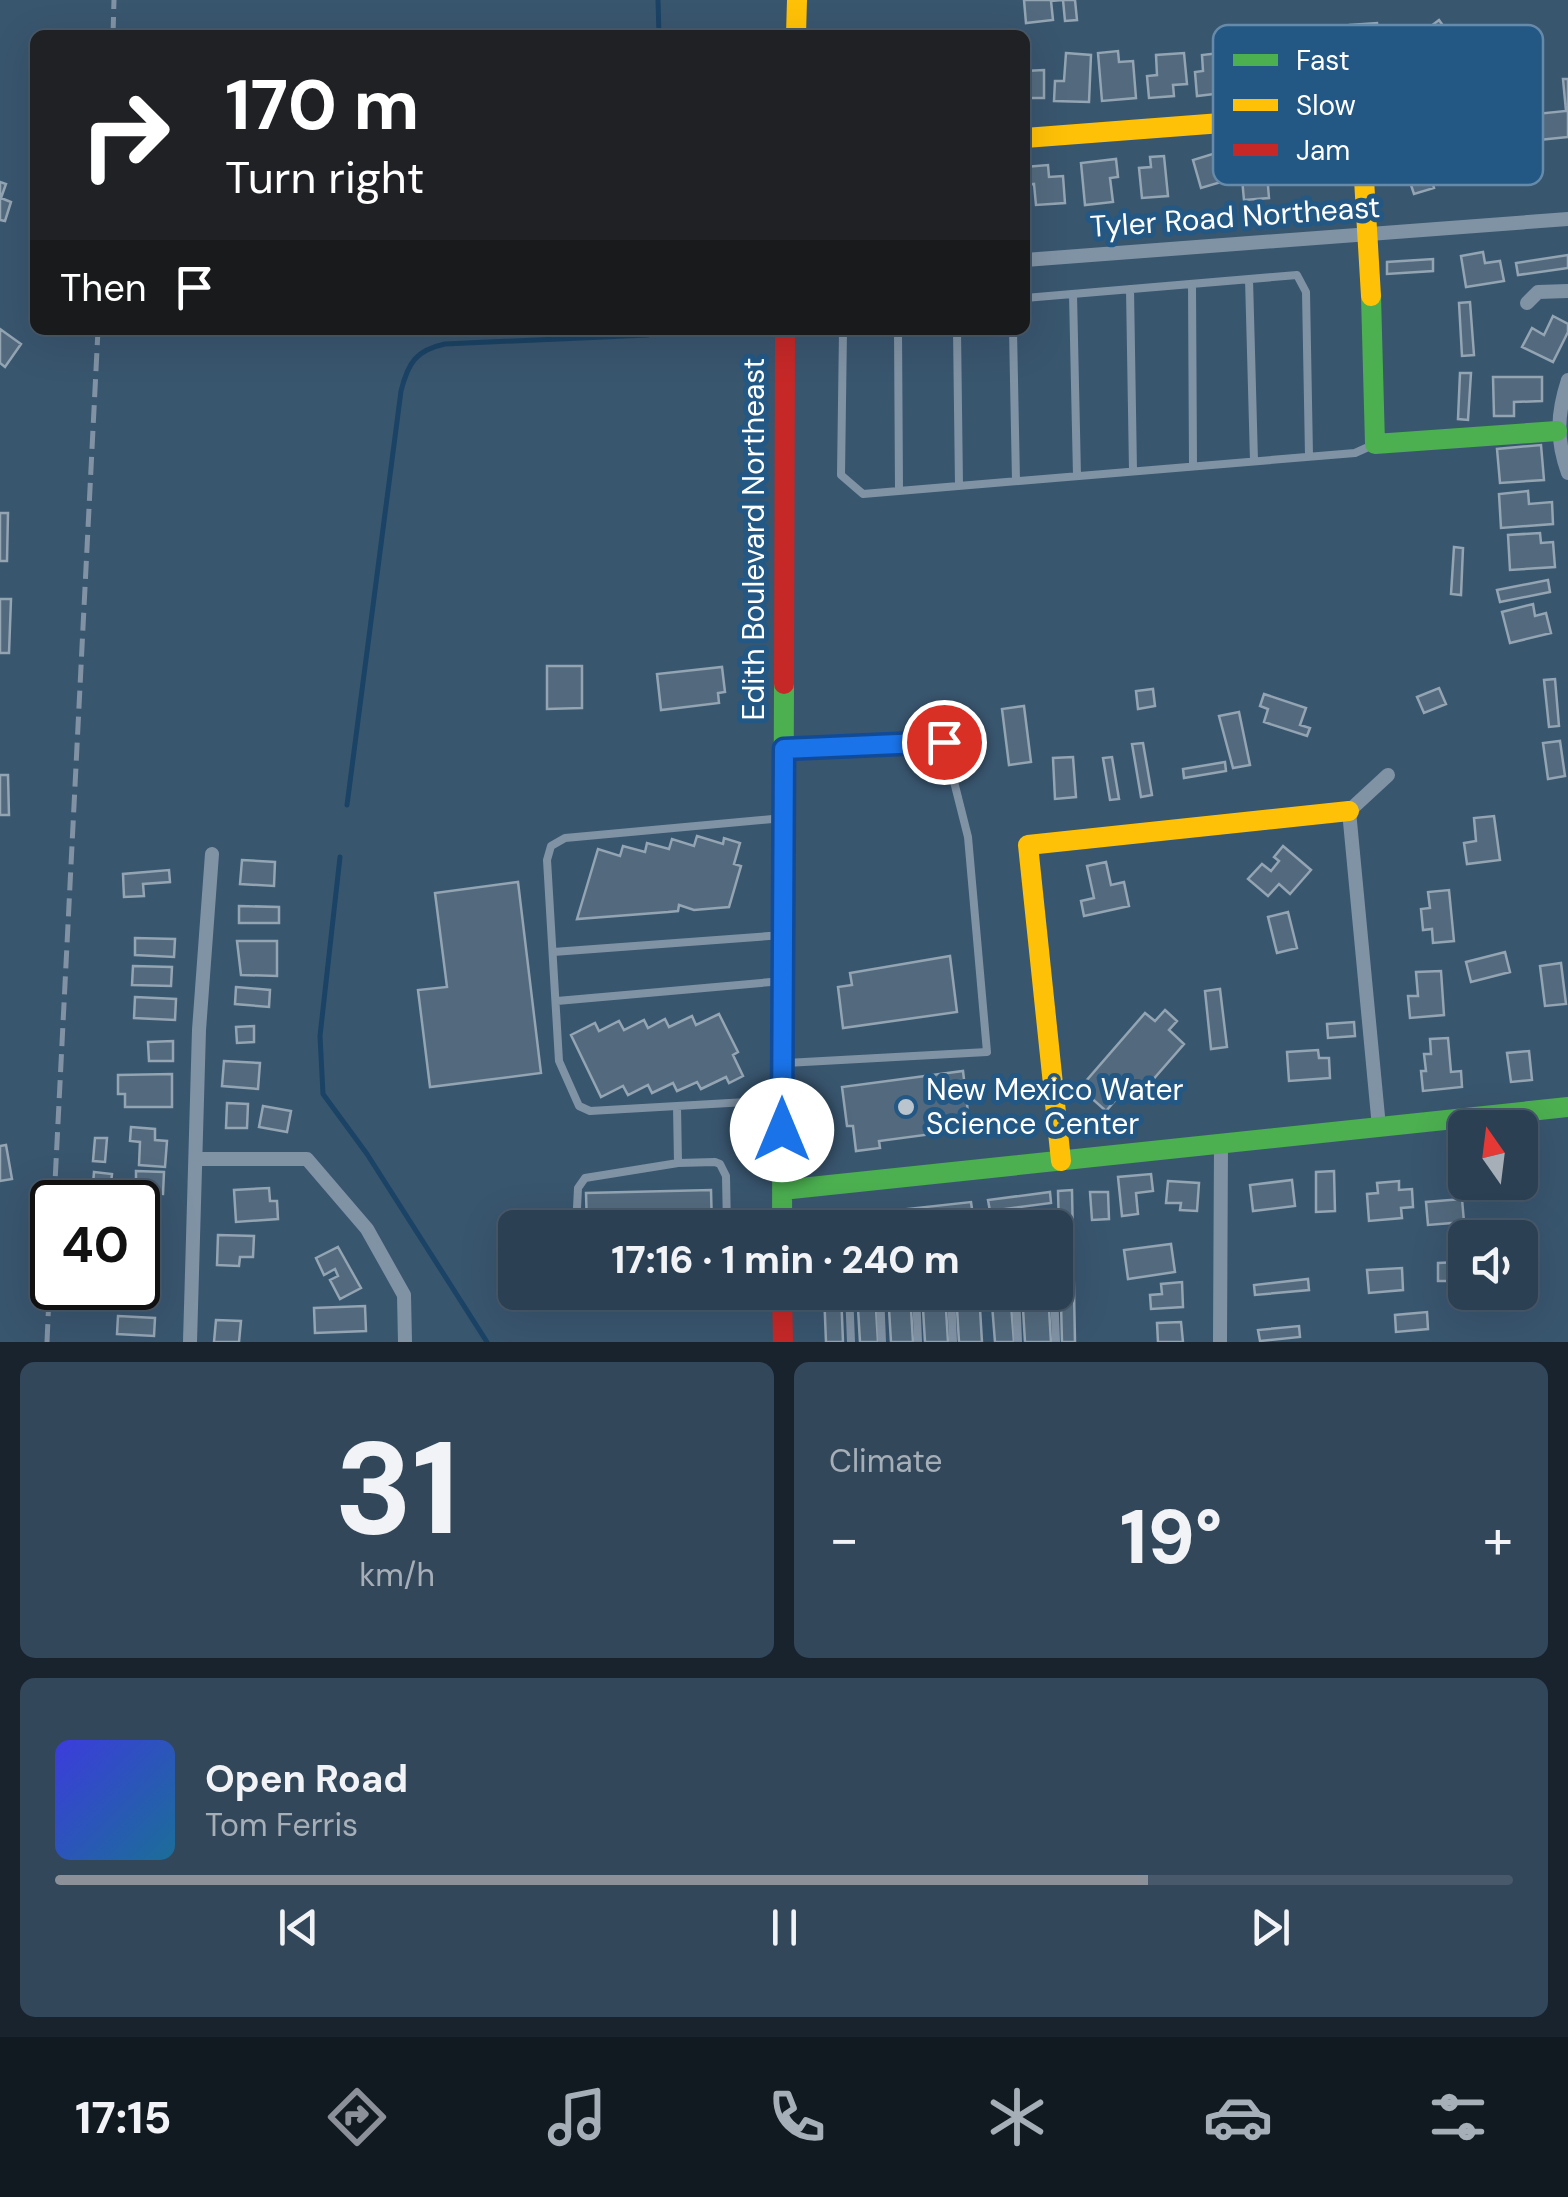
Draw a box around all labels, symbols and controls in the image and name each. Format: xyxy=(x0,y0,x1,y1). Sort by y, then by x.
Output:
legend xyxy=(1213,25,1543,185)
text: Fast xyxy=(1296,42,1350,79)
text: 170 m xyxy=(225,60,419,151)
icon: right xyxy=(60,70,190,200)
text: Slow xyxy=(1296,87,1356,124)
text: Jam xyxy=(1296,132,1350,169)
text: Turn right xyxy=(225,148,424,207)
street label: Tyler Road Northeast xyxy=(1089,187,1381,246)
icon: arrive xyxy=(167,260,222,315)
text: Then xyxy=(60,263,147,313)
street label: Edith Boulevard Northeast xyxy=(734,358,773,721)
pin xyxy=(902,700,987,785)
icon: arrive xyxy=(917,715,972,770)
place label: New Mexico Water Science Center xyxy=(926,1070,1184,1143)
position arrow xyxy=(730,1078,834,1182)
marker: New Mexico Water Science Center xyxy=(895,1096,917,1118)
north arrow xyxy=(1448,1110,1538,1200)
map controls xyxy=(1448,1110,1538,1310)
speed limit sign: 40 xyxy=(30,1180,160,1310)
button: sound xyxy=(1448,1220,1538,1310)
text: 17:16 · 1 min · 240 m xyxy=(611,1235,960,1285)
text: 31 xyxy=(335,1404,459,1573)
text: Climate xyxy=(829,1440,943,1482)
text: 19° xyxy=(1120,1489,1222,1586)
text: − xyxy=(829,1503,859,1575)
text: + xyxy=(1483,1503,1513,1575)
text: km/h xyxy=(359,1554,435,1596)
text: Open Road xyxy=(205,1754,408,1804)
text: Tom Ferris xyxy=(205,1804,358,1846)
icon: previous xyxy=(271,1900,326,1955)
icon: pause xyxy=(757,1900,812,1955)
icon: next xyxy=(1243,1900,1298,1955)
icon: directions xyxy=(322,2082,392,2152)
icon: music xyxy=(542,2082,612,2152)
icon: phone xyxy=(762,2082,832,2152)
icon: climate xyxy=(982,2082,1052,2152)
icon: car xyxy=(1203,2082,1273,2152)
icon: filters xyxy=(1423,2082,1493,2152)
text: 17:15 xyxy=(75,2088,171,2147)

